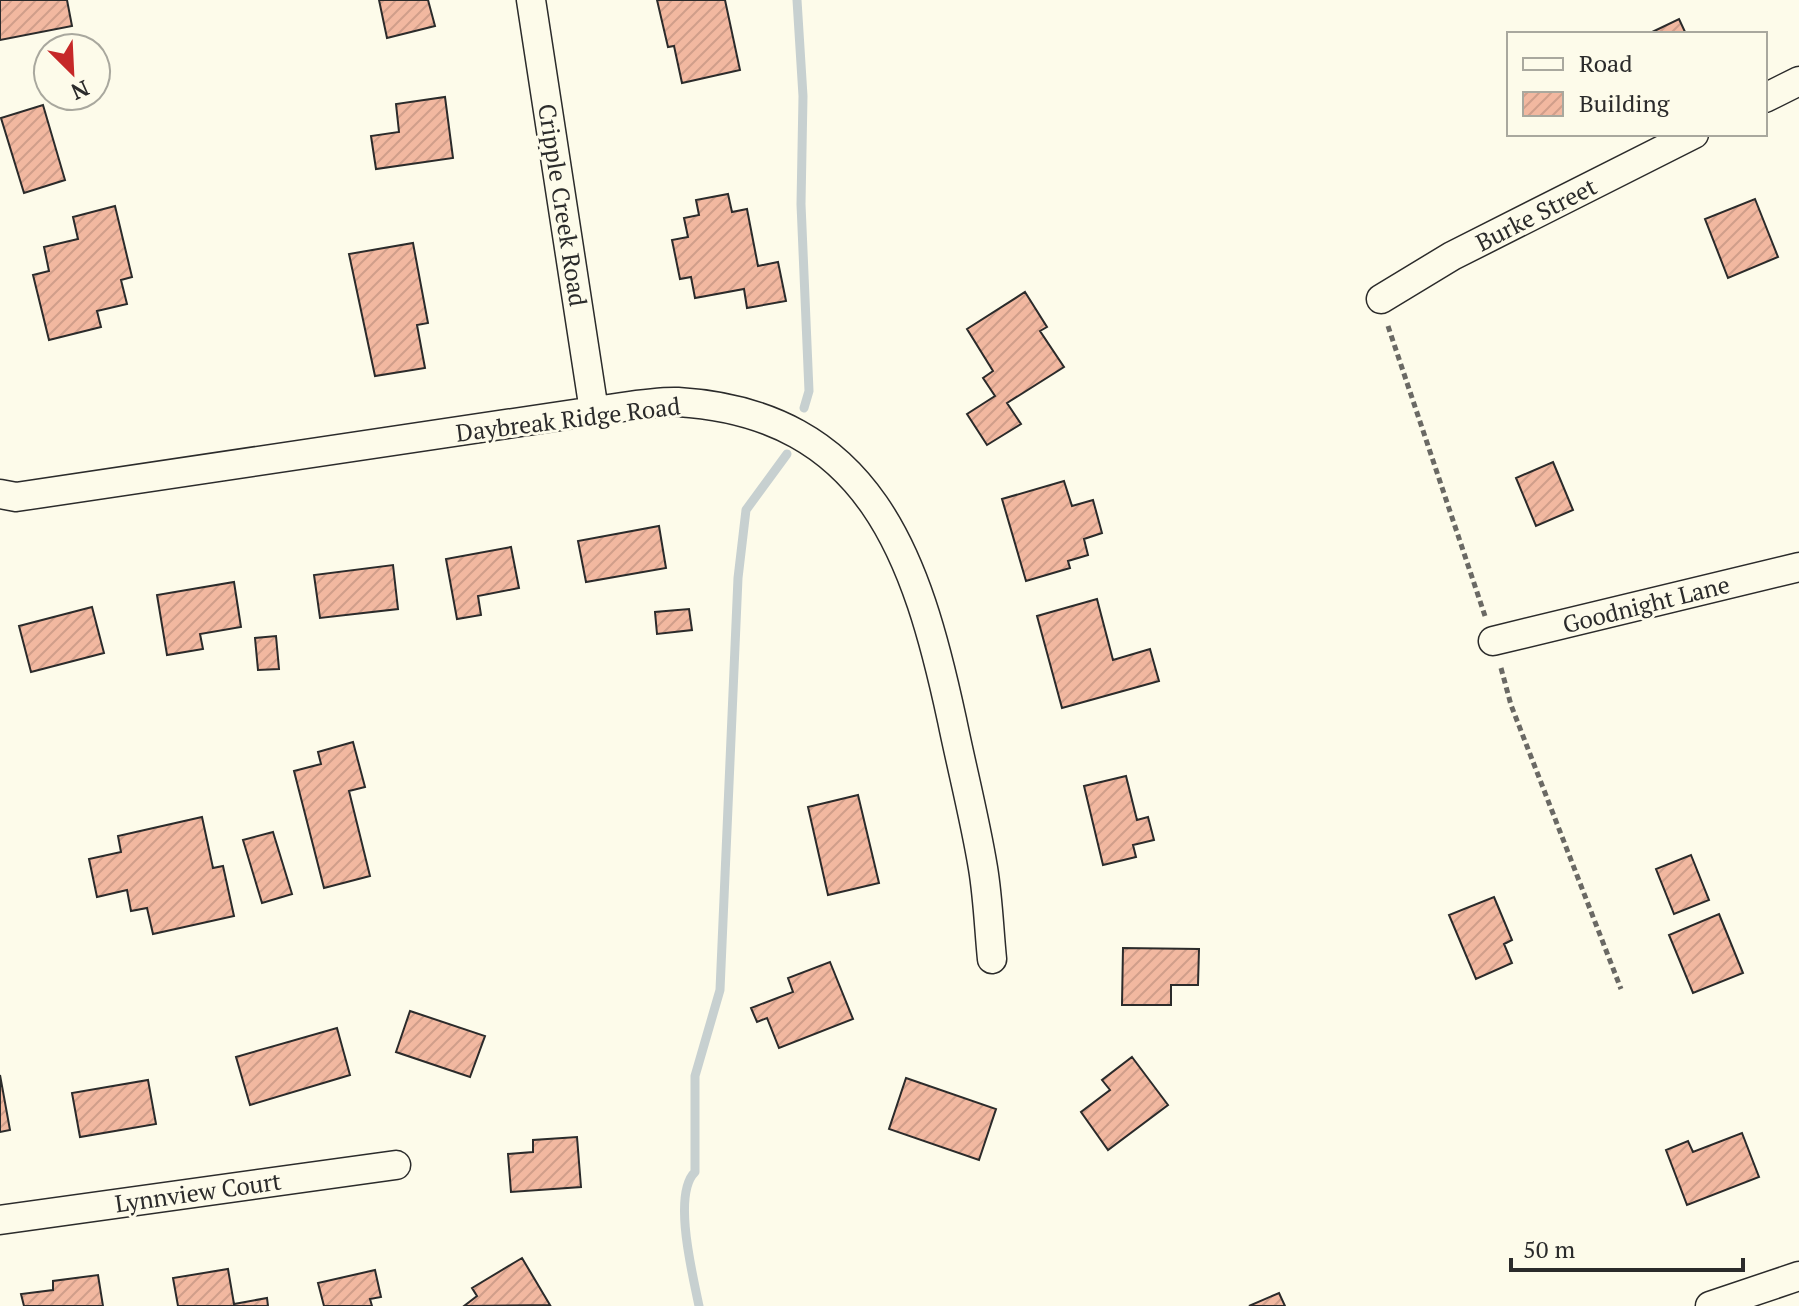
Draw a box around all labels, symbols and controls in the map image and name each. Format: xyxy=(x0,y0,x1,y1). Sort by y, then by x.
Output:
north arrow xyxy=(32,32,112,112)
legend xyxy=(1507,32,1767,136)
text: Road xyxy=(1579,47,1633,79)
text: N xyxy=(67,74,94,107)
text: Building xyxy=(1579,87,1670,119)
street label: Cripple Creek Road xyxy=(531,101,595,309)
street label: Burke Street xyxy=(1470,170,1602,258)
street label: Daybreak Ridge Road xyxy=(454,389,682,449)
street label: Goodnight Lane xyxy=(1559,568,1733,640)
street label: Lynnview Court xyxy=(113,1164,283,1219)
scale bar xyxy=(1511,1222,1743,1272)
text: 50 m xyxy=(1523,1233,1575,1265)

